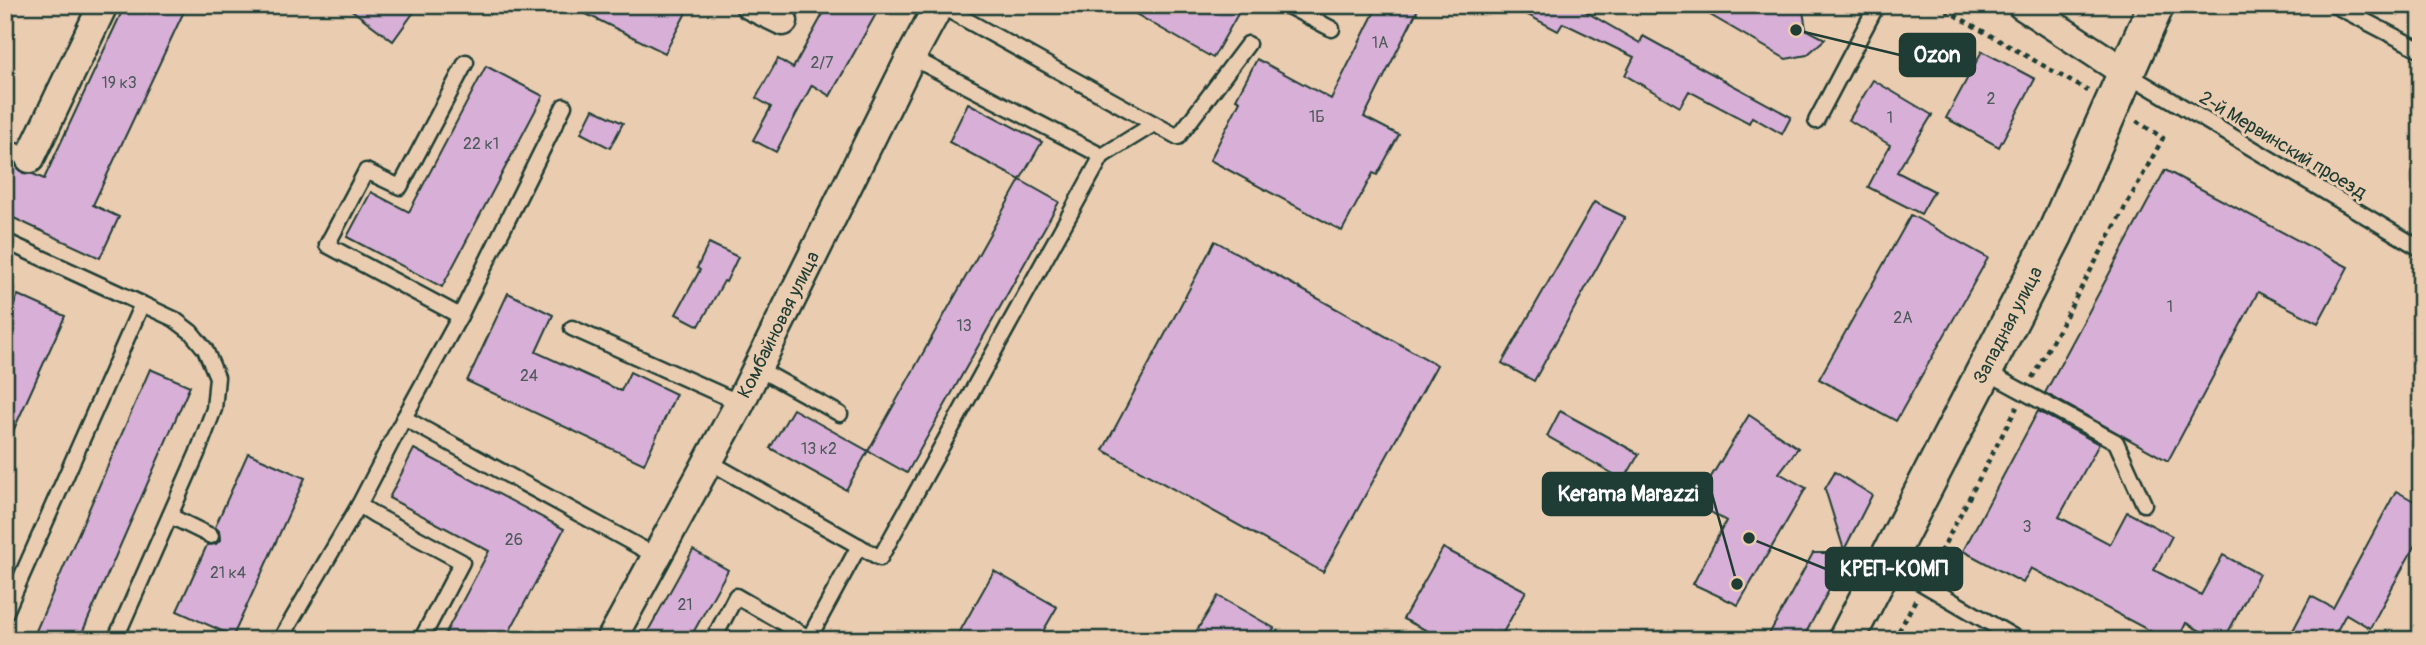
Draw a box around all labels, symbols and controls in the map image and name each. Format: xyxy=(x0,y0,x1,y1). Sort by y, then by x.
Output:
house number: 1А xyxy=(1372,33,1388,53)
callout: Ozon xyxy=(1900,34,1975,76)
text: Ozon xyxy=(1913,42,1961,69)
house number: 2/7 xyxy=(810,53,834,73)
house number: 19 к3 xyxy=(101,73,137,93)
street label: 2-й Мервинский проезд xyxy=(2195,85,2372,205)
house number: 2 xyxy=(1987,89,1996,109)
house number: 1Б xyxy=(1309,107,1325,127)
house number: 1 xyxy=(1887,108,1893,128)
house number: 22 к1 xyxy=(463,134,499,154)
street label: Комбайновая улица xyxy=(732,247,825,402)
street label: Западная улица xyxy=(1968,262,2048,388)
house number: 1 xyxy=(2167,297,2173,317)
house number: 2А xyxy=(1893,308,1913,328)
house number: 13 xyxy=(956,316,972,336)
house number: 24 xyxy=(520,366,538,386)
house number: 13 к2 xyxy=(801,439,837,459)
callout: Kerama Marazzi xyxy=(1543,473,1712,515)
text: Kerama Marazzi xyxy=(1557,481,1699,508)
house number: 3 xyxy=(2023,517,2032,537)
house number: 26 xyxy=(505,530,523,550)
callout: КРЕП-КОМП xyxy=(1826,548,1962,590)
text: КРЕП-КОМП xyxy=(1840,556,1948,583)
house number: 21 к4 xyxy=(210,563,246,583)
house number: 21 xyxy=(677,595,693,615)

